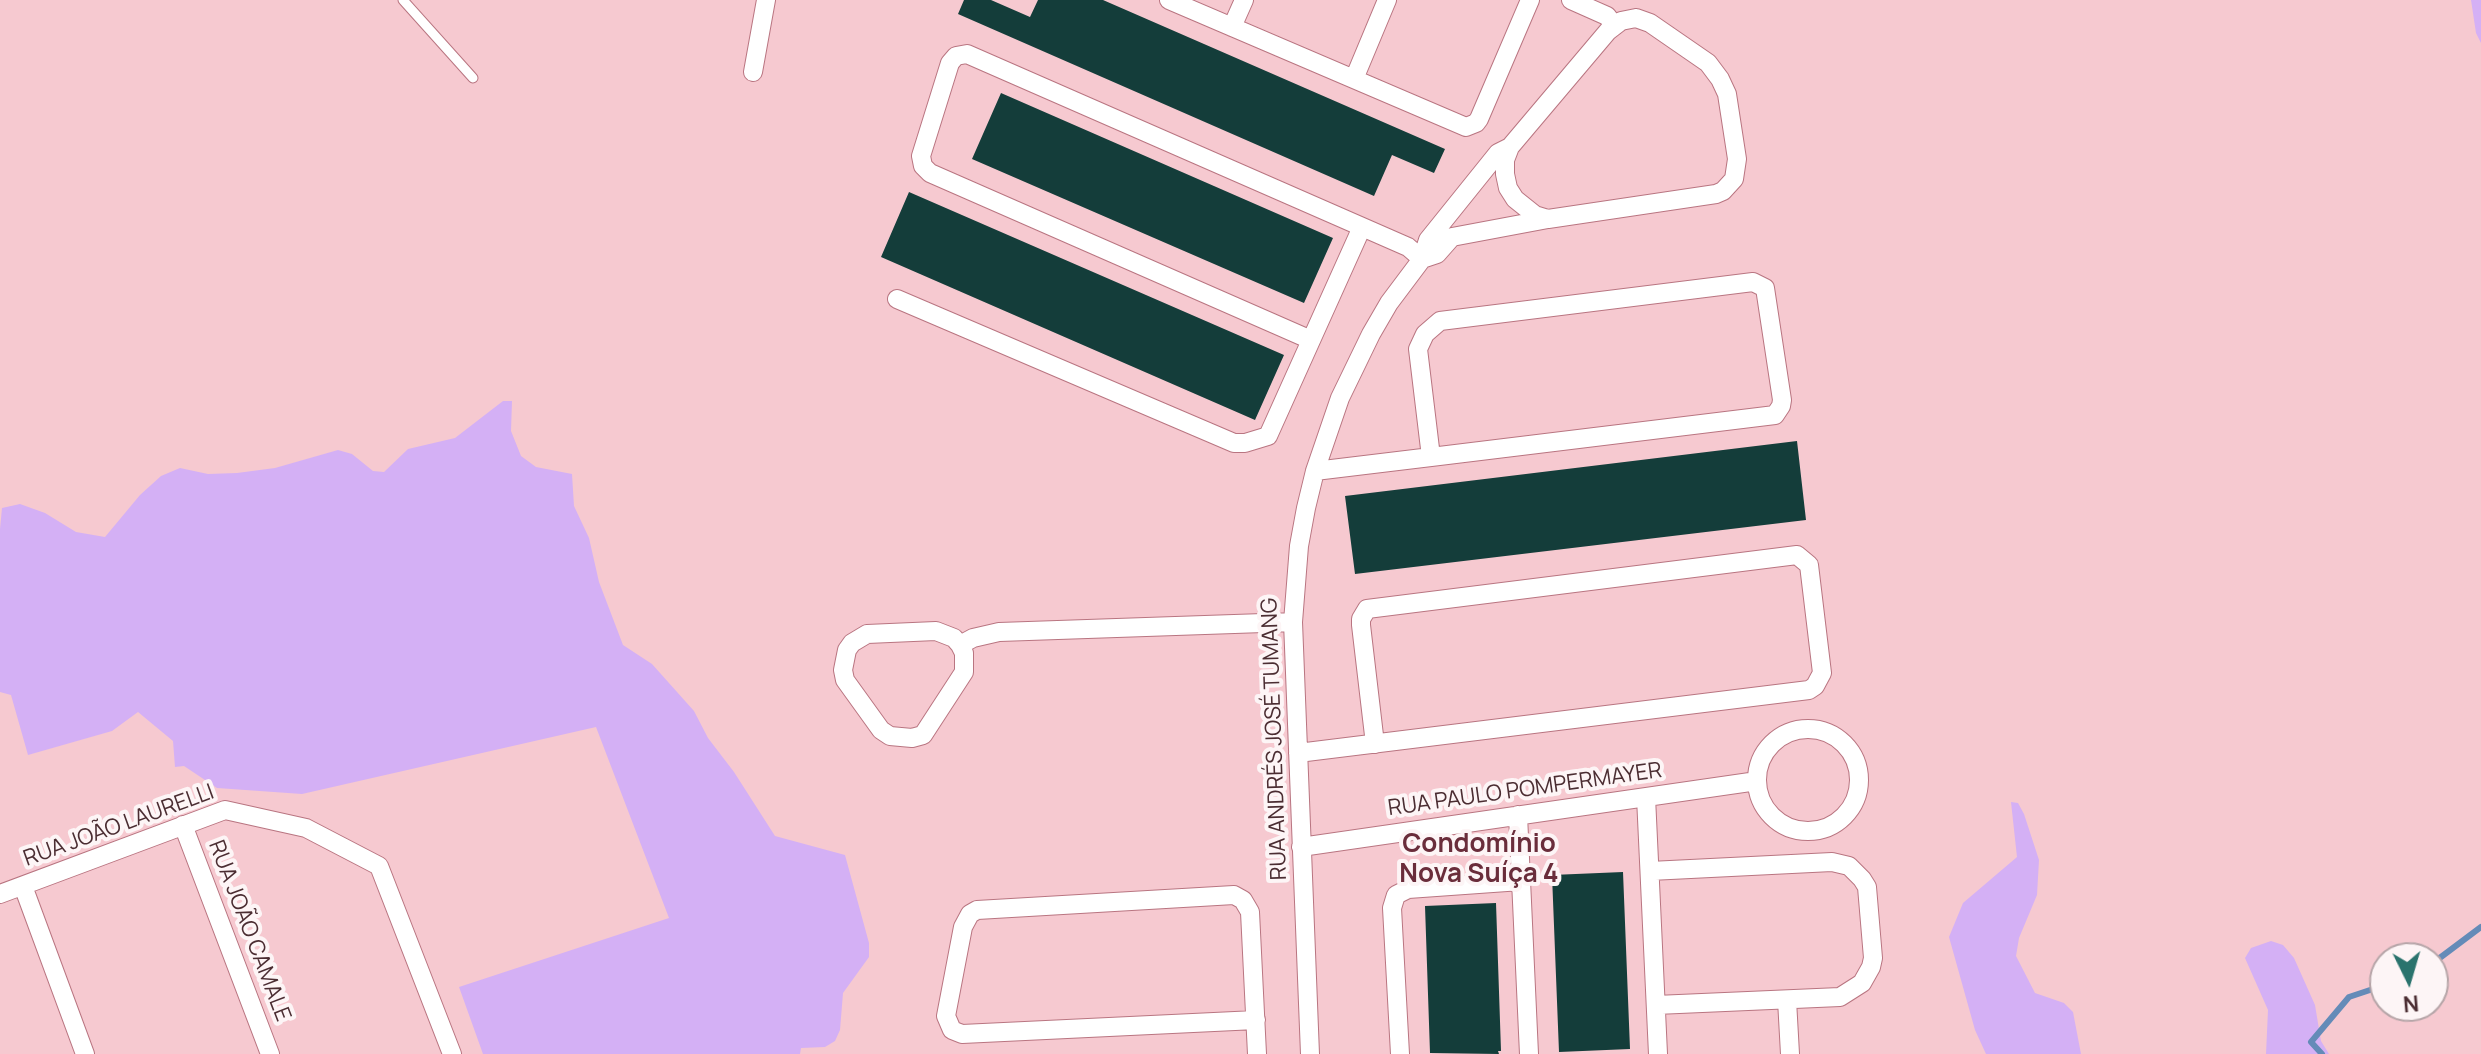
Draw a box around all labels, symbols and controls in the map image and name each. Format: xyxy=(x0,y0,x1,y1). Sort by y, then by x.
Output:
street label: RUA ANDRÉS JOSÉ TUMANG xyxy=(1257,597,1293,881)
street label: RUA PAULO POMPERMAYER xyxy=(1386,758,1664,822)
street label: RUA JOÃO LAURELLI xyxy=(20,779,218,873)
district label: Condomínio Nova Suíça 4 xyxy=(1399,829,1559,890)
street label: RUA JOÃO CAMALE xyxy=(202,837,296,1025)
north arrow xyxy=(2369,942,2449,1022)
text: N xyxy=(2402,988,2420,1020)

